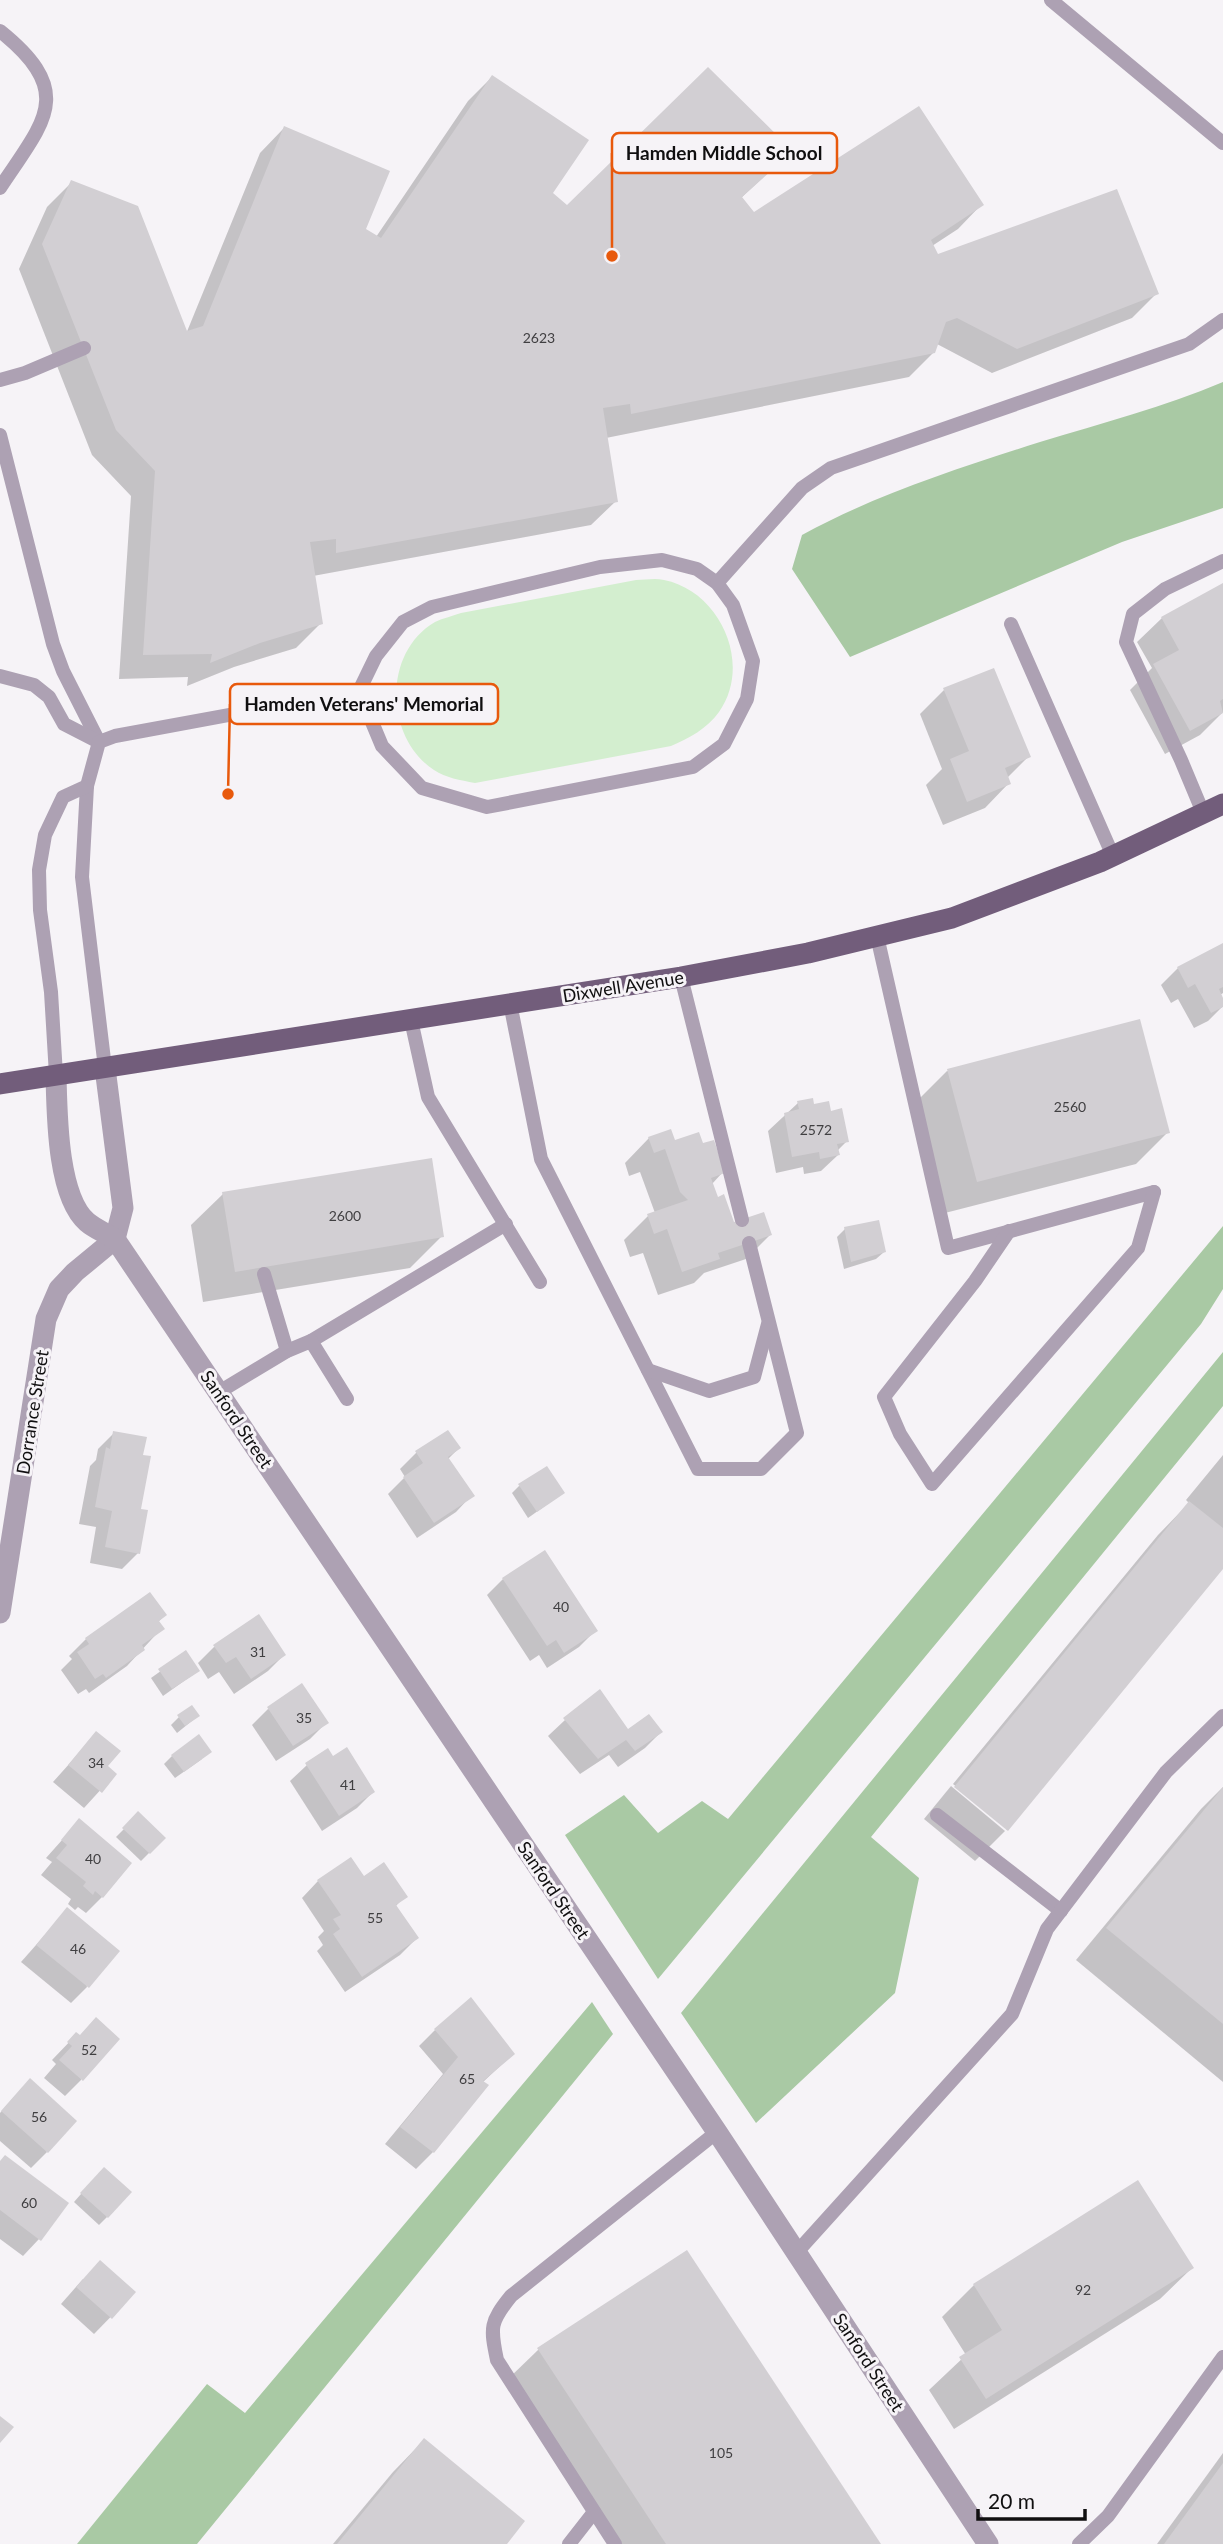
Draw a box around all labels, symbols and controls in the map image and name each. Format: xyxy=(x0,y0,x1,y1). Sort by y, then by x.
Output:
callout: Hamden Middle School xyxy=(612,133,837,173)
text: Hamden Middle School xyxy=(626,141,822,164)
house number: 2623 xyxy=(523,329,555,346)
callout: Hamden Veterans' Memorial xyxy=(230,684,498,724)
text: Hamden Veterans' Memorial xyxy=(244,692,484,715)
street label: Dixwell Avenue xyxy=(561,966,685,1006)
house number: 2560 xyxy=(1054,1098,1086,1115)
house number: 2572 xyxy=(800,1121,832,1138)
house number: 2600 xyxy=(329,1207,361,1224)
street label: Dorrance Street xyxy=(11,1348,53,1476)
street label: Sanford Street xyxy=(196,1366,278,1472)
house number: 40 xyxy=(553,1598,569,1615)
house number: 31 xyxy=(250,1643,266,1660)
house number: 35 xyxy=(296,1709,312,1726)
house number: 34 xyxy=(88,1754,104,1771)
house number: 41 xyxy=(340,1776,356,1793)
street label: Sanford Street xyxy=(513,1837,595,1943)
house number: 40 xyxy=(85,1850,101,1867)
house number: 55 xyxy=(367,1909,383,1926)
house number: 46 xyxy=(70,1940,86,1957)
house number: 52 xyxy=(81,2041,97,2058)
house number: 65 xyxy=(459,2070,475,2087)
house number: 56 xyxy=(31,2108,47,2125)
house number: 60 xyxy=(21,2194,37,2211)
house number: 92 xyxy=(1075,2281,1091,2298)
street label: Sanford Street xyxy=(829,2309,909,2416)
house number: 105 xyxy=(709,2444,733,2461)
scale bar xyxy=(978,2478,1085,2522)
text: 20 m xyxy=(988,2488,1035,2513)

